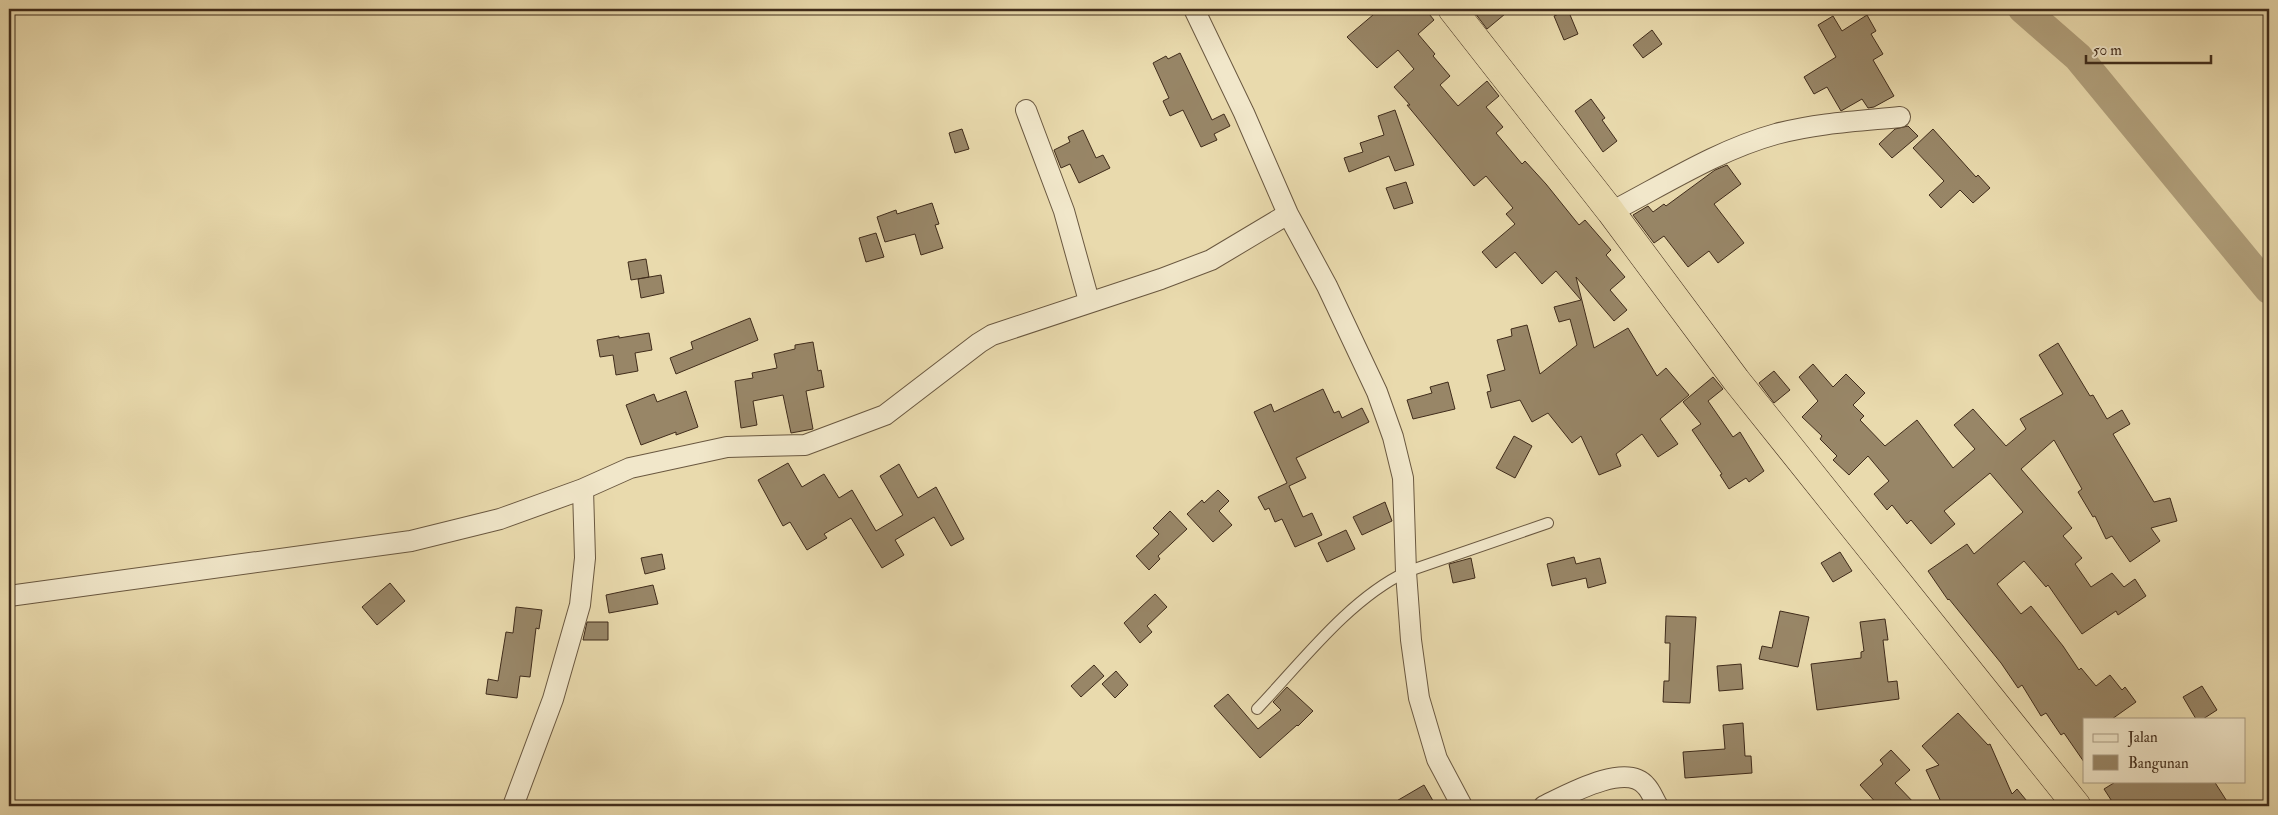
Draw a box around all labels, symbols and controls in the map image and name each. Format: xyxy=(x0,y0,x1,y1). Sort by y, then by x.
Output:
scale bar xyxy=(2086,32,2210,64)
text: 50 m xyxy=(2093,41,2122,60)
legend xyxy=(2083,718,2246,782)
text: Jalan xyxy=(2127,728,2158,748)
text: Bangunan xyxy=(2128,754,2189,773)

